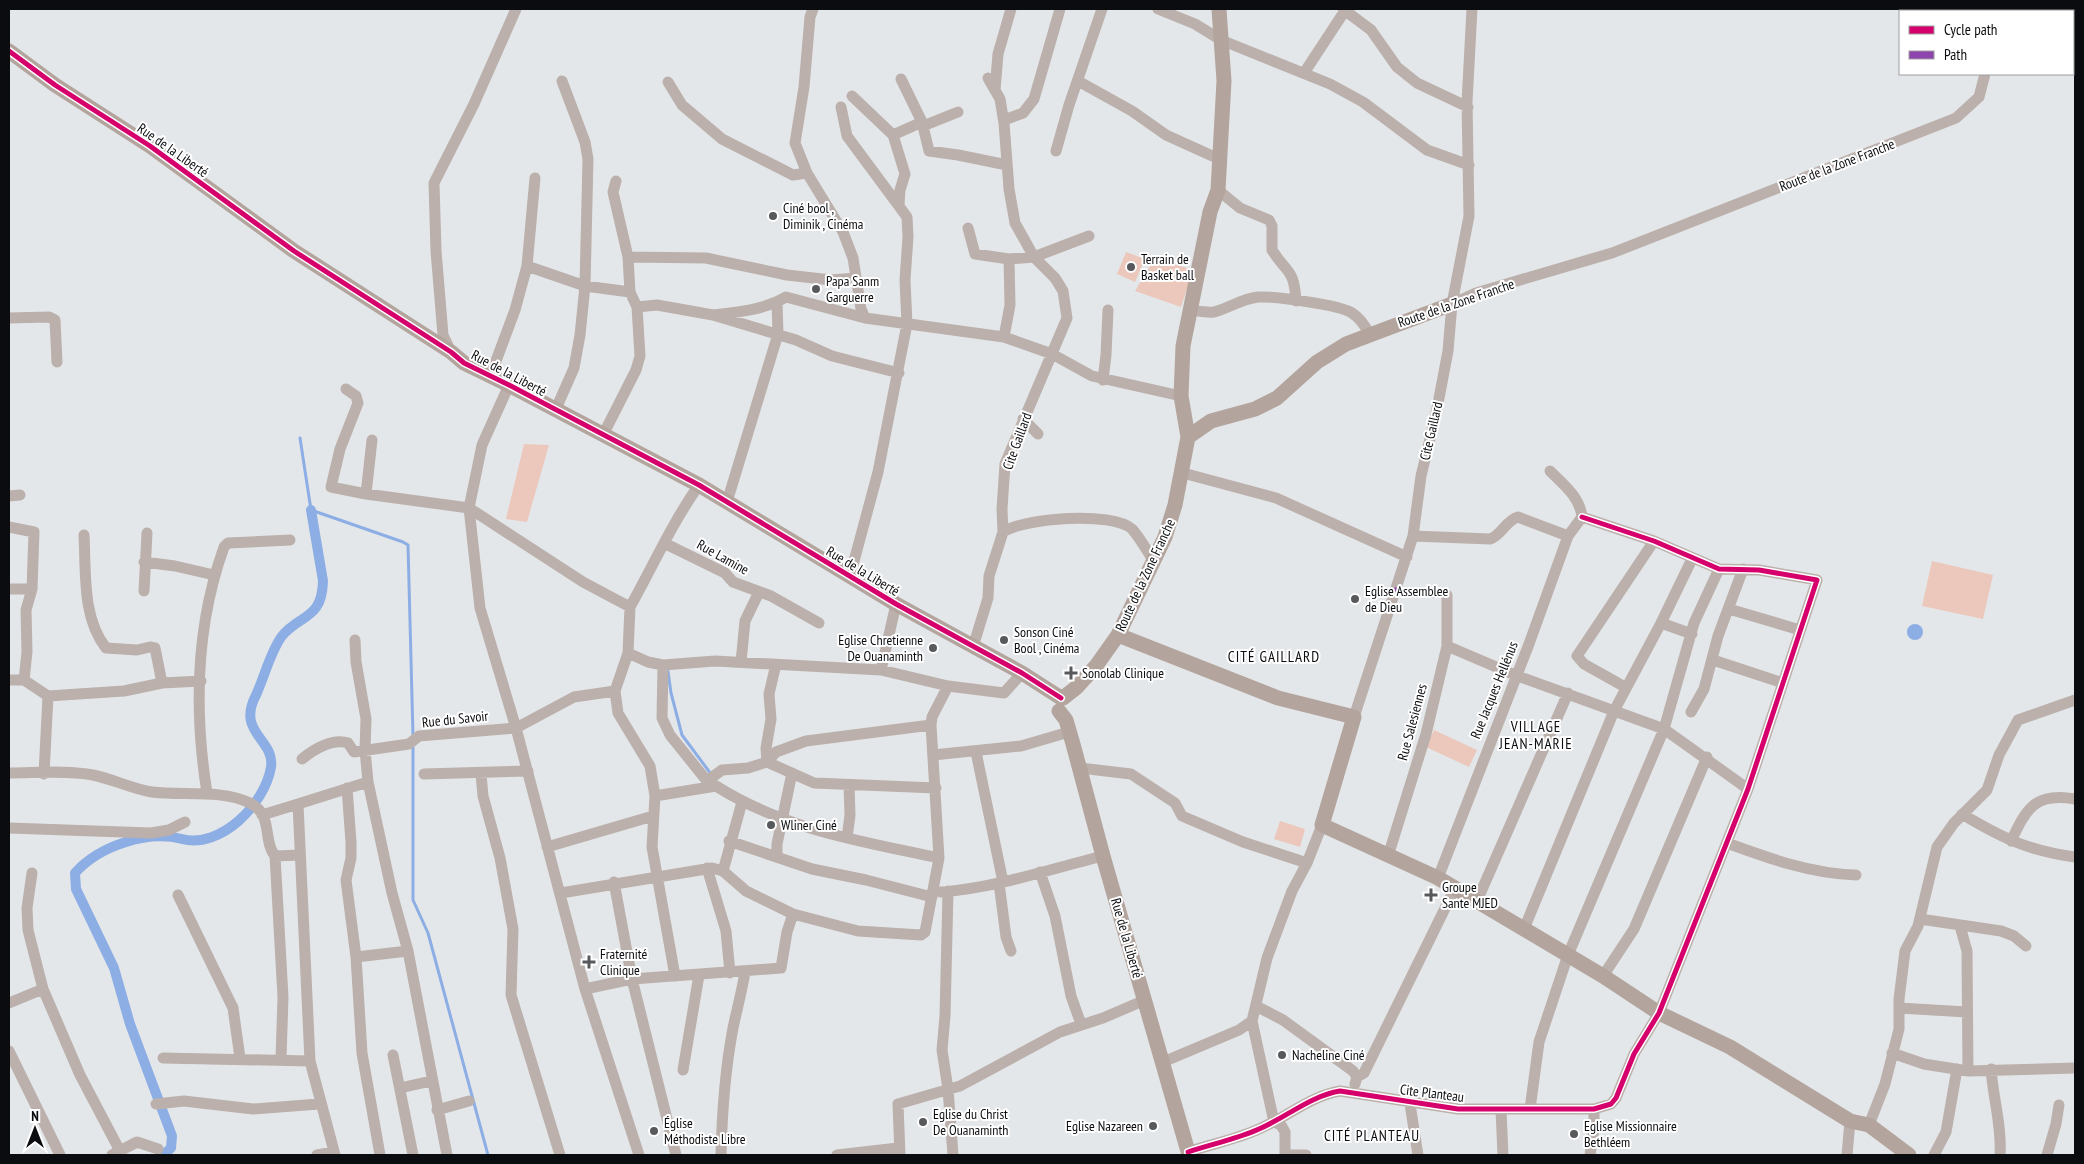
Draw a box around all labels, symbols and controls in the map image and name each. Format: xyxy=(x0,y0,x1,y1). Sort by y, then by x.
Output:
legend xyxy=(1899,10,2074,75)
text: Cycle path xyxy=(1944,20,1997,39)
text: Path xyxy=(1944,45,1967,64)
street label: Rue de la Liberté xyxy=(134,119,212,181)
street label: Route de la Zone Franche xyxy=(1777,135,1897,195)
place label: Ciné bool , Diminik , Cinéma xyxy=(783,199,863,233)
marker: Ciné bool , Diminik , Cinéma xyxy=(767,210,779,222)
place label: Terrain de Basket ball xyxy=(1141,250,1195,284)
marker: Terrain de Basket ball xyxy=(1125,261,1137,273)
place label: Papa Sanm Garguerre xyxy=(826,272,879,306)
street label: Route de la Zone Franche xyxy=(1395,275,1517,331)
marker: Papa Sanm Garguerre xyxy=(810,283,822,295)
street label: Rue de la Liberté xyxy=(468,346,550,400)
street label: Cite Gaillard xyxy=(1416,400,1446,462)
street label: Cite Gaillard xyxy=(998,410,1036,472)
street label: Route de la Zone Franche xyxy=(1111,516,1179,634)
street label: Rue Lamine xyxy=(694,535,752,579)
street label: Rue de la Liberté xyxy=(823,542,903,600)
place label: Eglise Assemblee de Dieu xyxy=(1365,582,1448,616)
marker: Eglise Assemblee de Dieu xyxy=(1349,593,1361,605)
place label: Sonson Ciné Bool , Cinéma xyxy=(1014,623,1079,657)
place label: Eglise Chretienne De Ouanaminth xyxy=(838,631,923,665)
marker: Sonson Ciné Bool , Cinéma xyxy=(998,634,1010,646)
street label: Rue Jacques Hellénus xyxy=(1466,638,1522,741)
marker: Eglise Chretienne De Ouanaminth xyxy=(927,642,939,654)
district label: CITÉ GAILLARD xyxy=(1228,647,1320,666)
place label: Sonolab Clinique xyxy=(1082,664,1164,682)
marker: Sonolab Clinique xyxy=(1064,666,1078,680)
street label: Rue Salesiennes xyxy=(1393,681,1431,762)
street label: Rue du Savoir xyxy=(421,707,489,731)
district label: VILLAGE JEAN-MARIE xyxy=(1498,717,1573,753)
place label: Wliner Ciné xyxy=(781,816,837,834)
marker: Wliner Ciné xyxy=(765,819,777,831)
place label: Groupe Sante MJED xyxy=(1442,878,1498,912)
marker: Groupe Sante MJED xyxy=(1424,888,1438,902)
street label: Rue de la Liberté xyxy=(1107,896,1147,980)
place label: Fraternité Clinique xyxy=(600,945,647,979)
marker: Fraternité Clinique xyxy=(582,955,596,969)
place label: Nacheline Ciné xyxy=(1292,1046,1365,1064)
marker: Nacheline Ciné xyxy=(1276,1049,1288,1061)
street label: Cite Planteau xyxy=(1399,1080,1465,1106)
north arrow xyxy=(10,1104,60,1154)
place label: Eglise du Christ De Ouanaminth xyxy=(933,1105,1009,1139)
text: N xyxy=(31,1107,39,1125)
place label: Église Méthodiste Libre xyxy=(664,1114,746,1148)
marker: Eglise du Christ De Ouanaminth xyxy=(917,1116,929,1128)
place label: Eglise Nazareen xyxy=(1066,1117,1143,1135)
place label: Eglise Missionnaire Bethléem xyxy=(1584,1117,1677,1151)
marker: Eglise Nazareen xyxy=(1147,1120,1159,1132)
marker: Église Méthodiste Libre xyxy=(648,1125,660,1137)
district label: CITÉ PLANTEAU xyxy=(1324,1126,1420,1145)
marker: Eglise Missionnaire Bethléem xyxy=(1568,1128,1580,1140)

